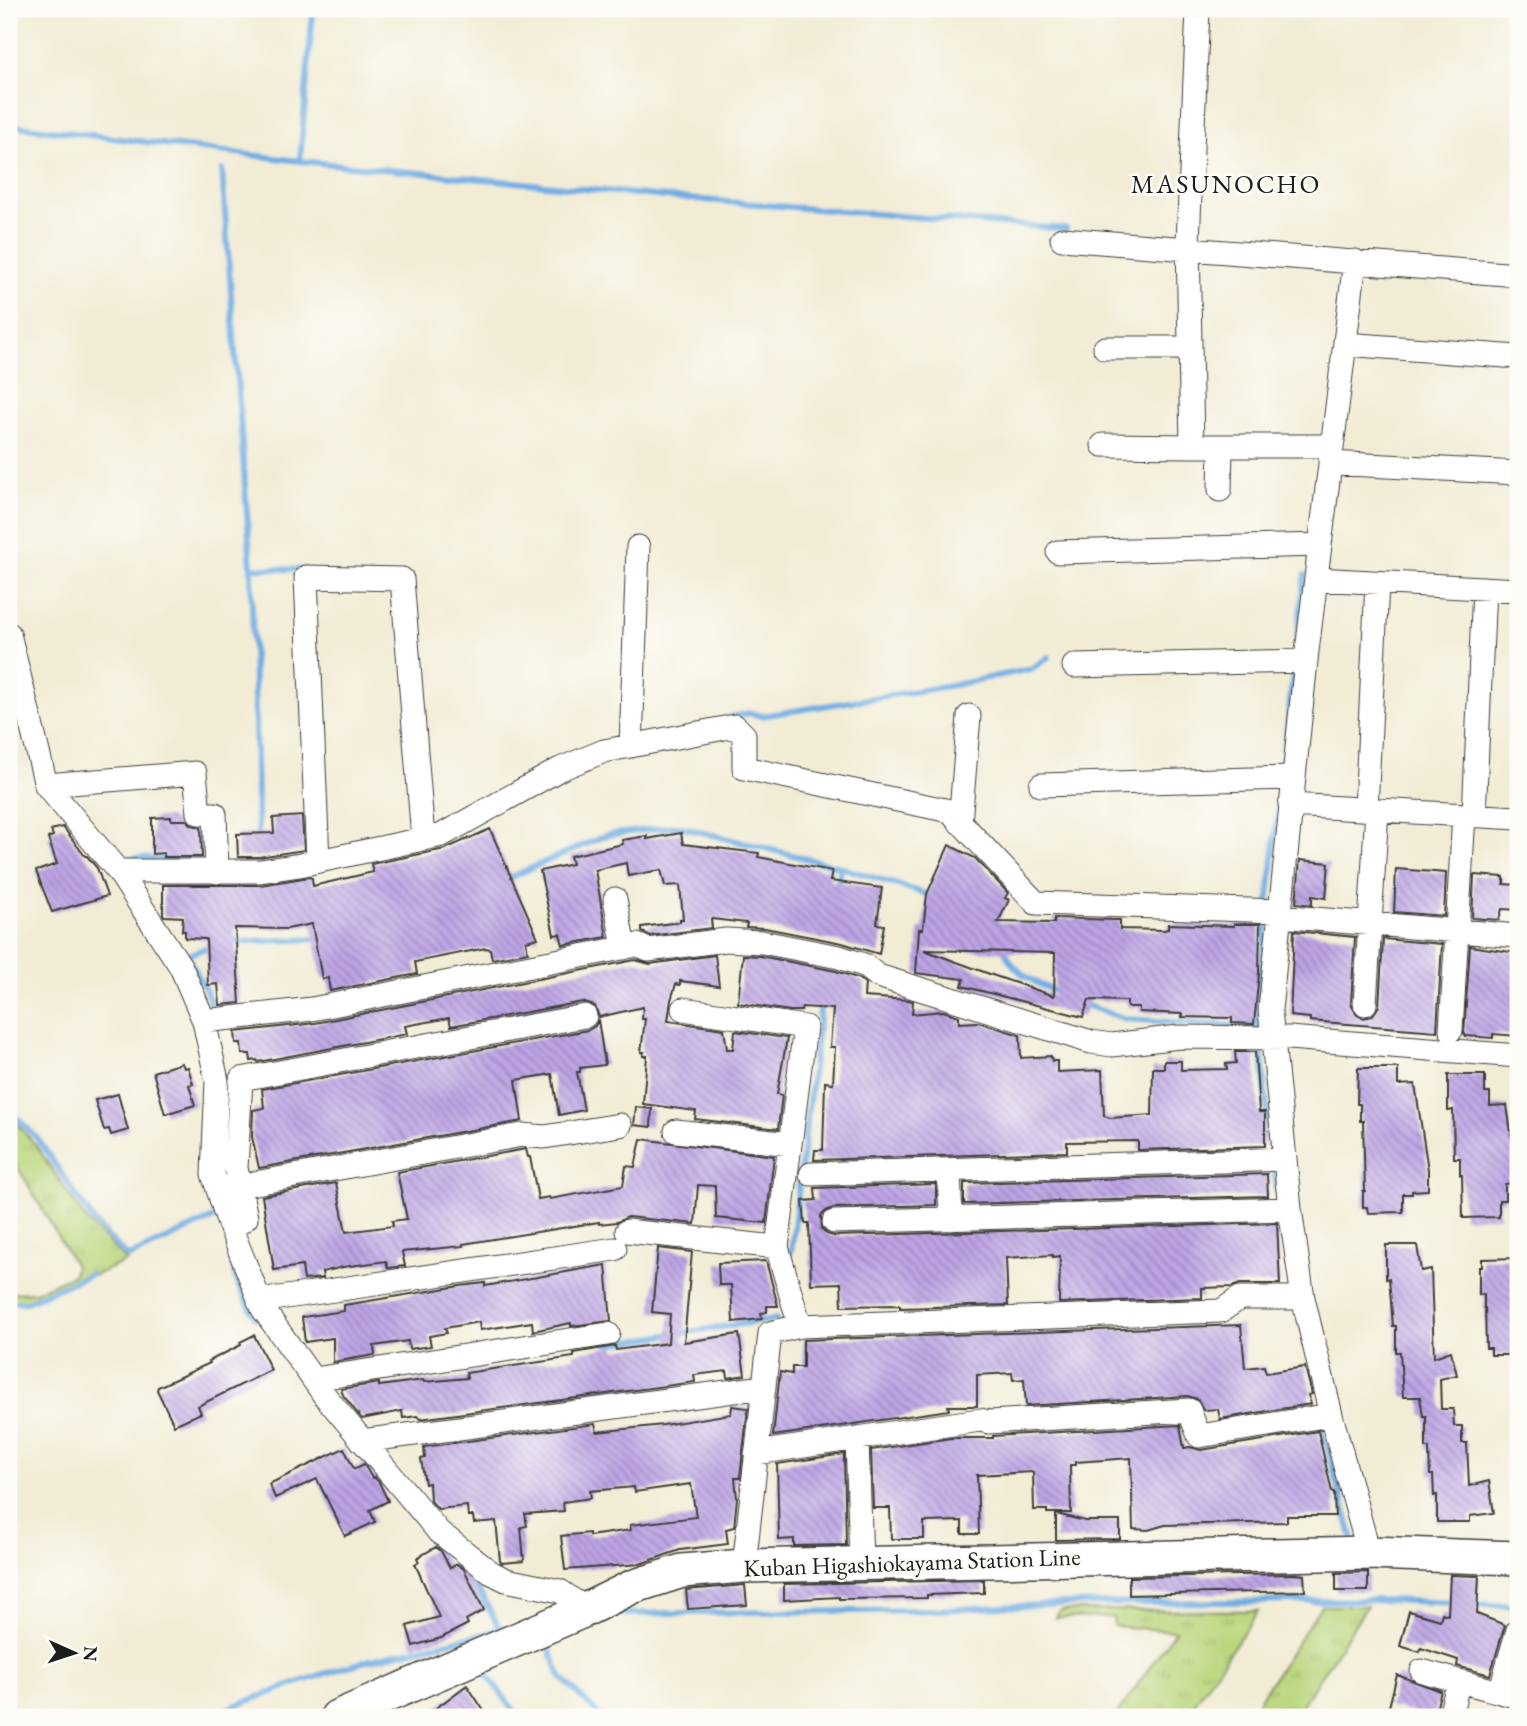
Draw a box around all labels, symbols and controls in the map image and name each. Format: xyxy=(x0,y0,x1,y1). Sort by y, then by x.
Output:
district label: MASUNOCHO xyxy=(1131,167,1321,201)
street label: Kuban Higashiokayama Station Line xyxy=(743,1541,1081,1583)
north arrow xyxy=(38,1618,108,1688)
text: N xyxy=(78,1646,103,1663)

